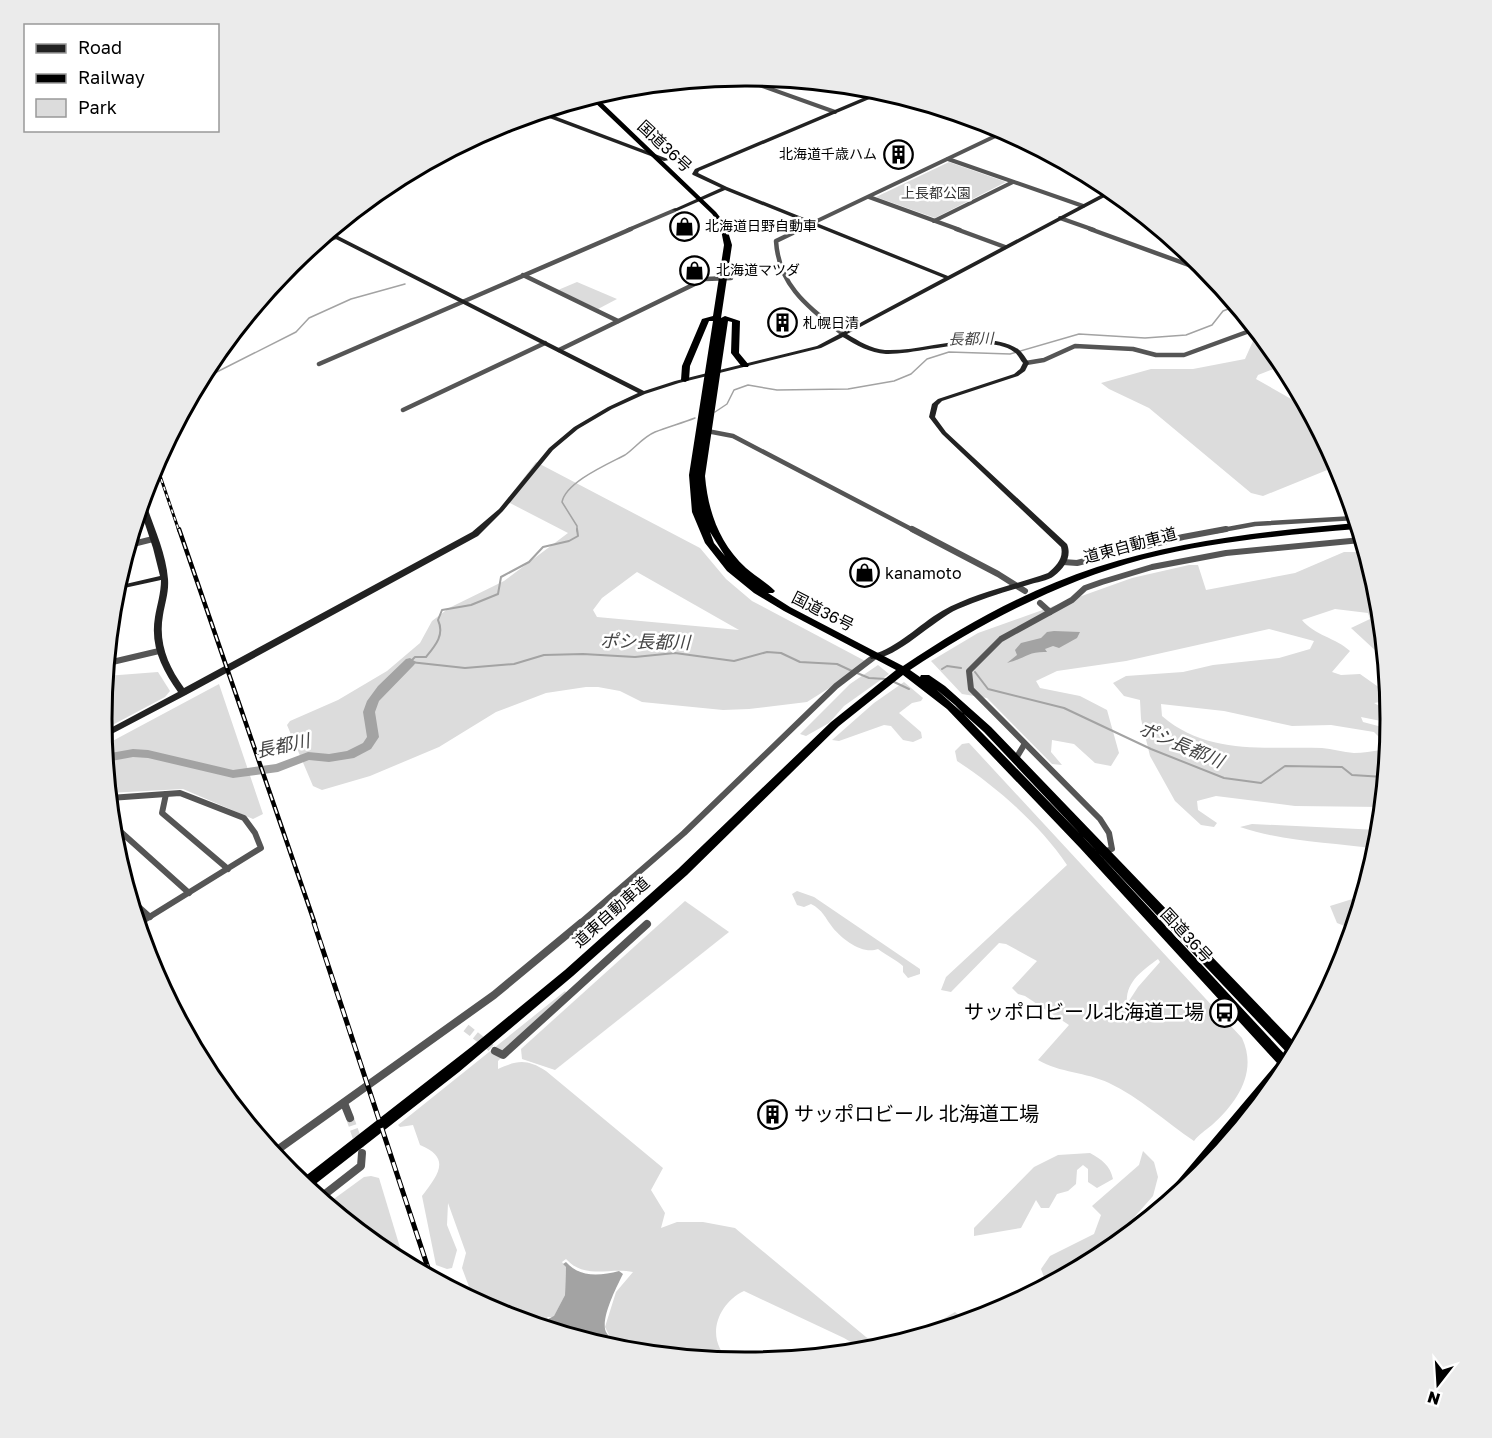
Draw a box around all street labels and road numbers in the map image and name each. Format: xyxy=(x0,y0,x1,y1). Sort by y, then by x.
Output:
street label: 国道36号 xyxy=(634,116,696,176)
street label: 道東自動車道 xyxy=(1081,523,1179,567)
street label: 国道36号 xyxy=(789,587,857,635)
street label: 道東自動車道 xyxy=(569,872,653,952)
street label: 国道36号 xyxy=(1157,904,1217,966)

